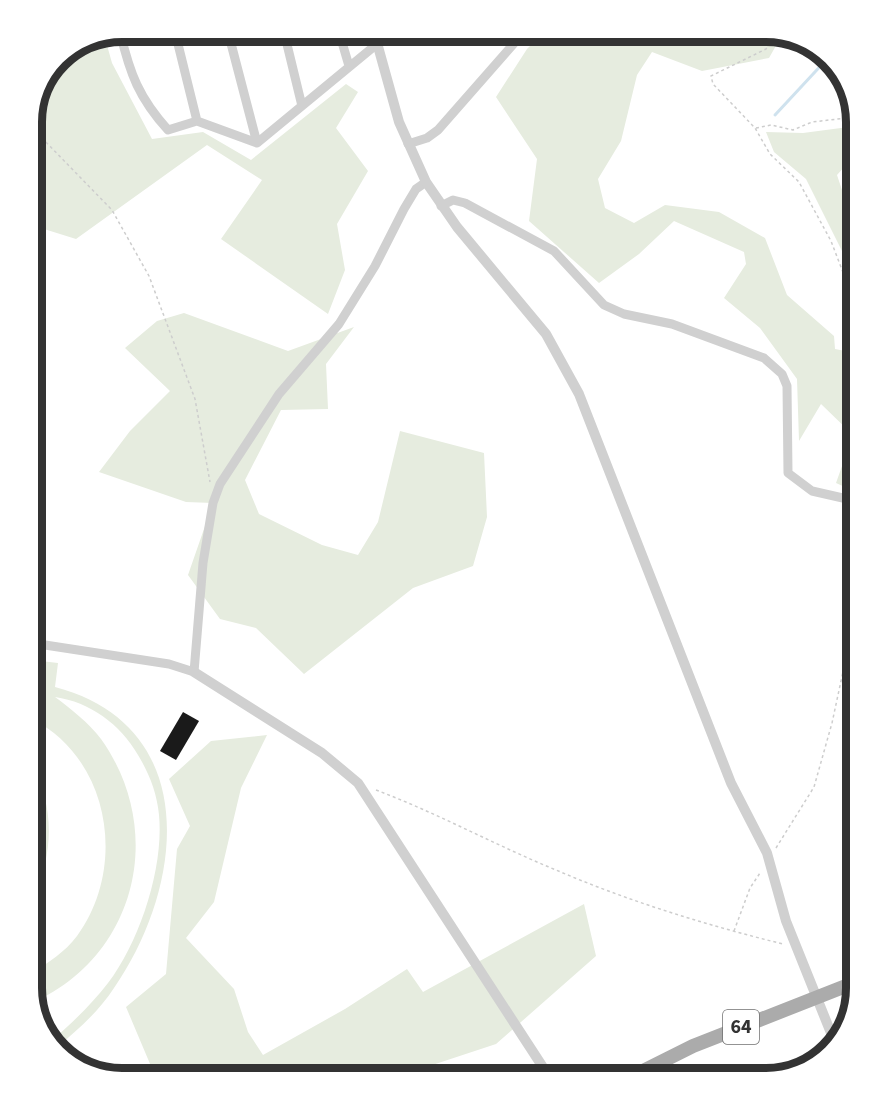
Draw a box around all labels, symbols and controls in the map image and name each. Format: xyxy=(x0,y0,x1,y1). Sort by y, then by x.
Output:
road number: 64 xyxy=(723,1010,759,1044)

